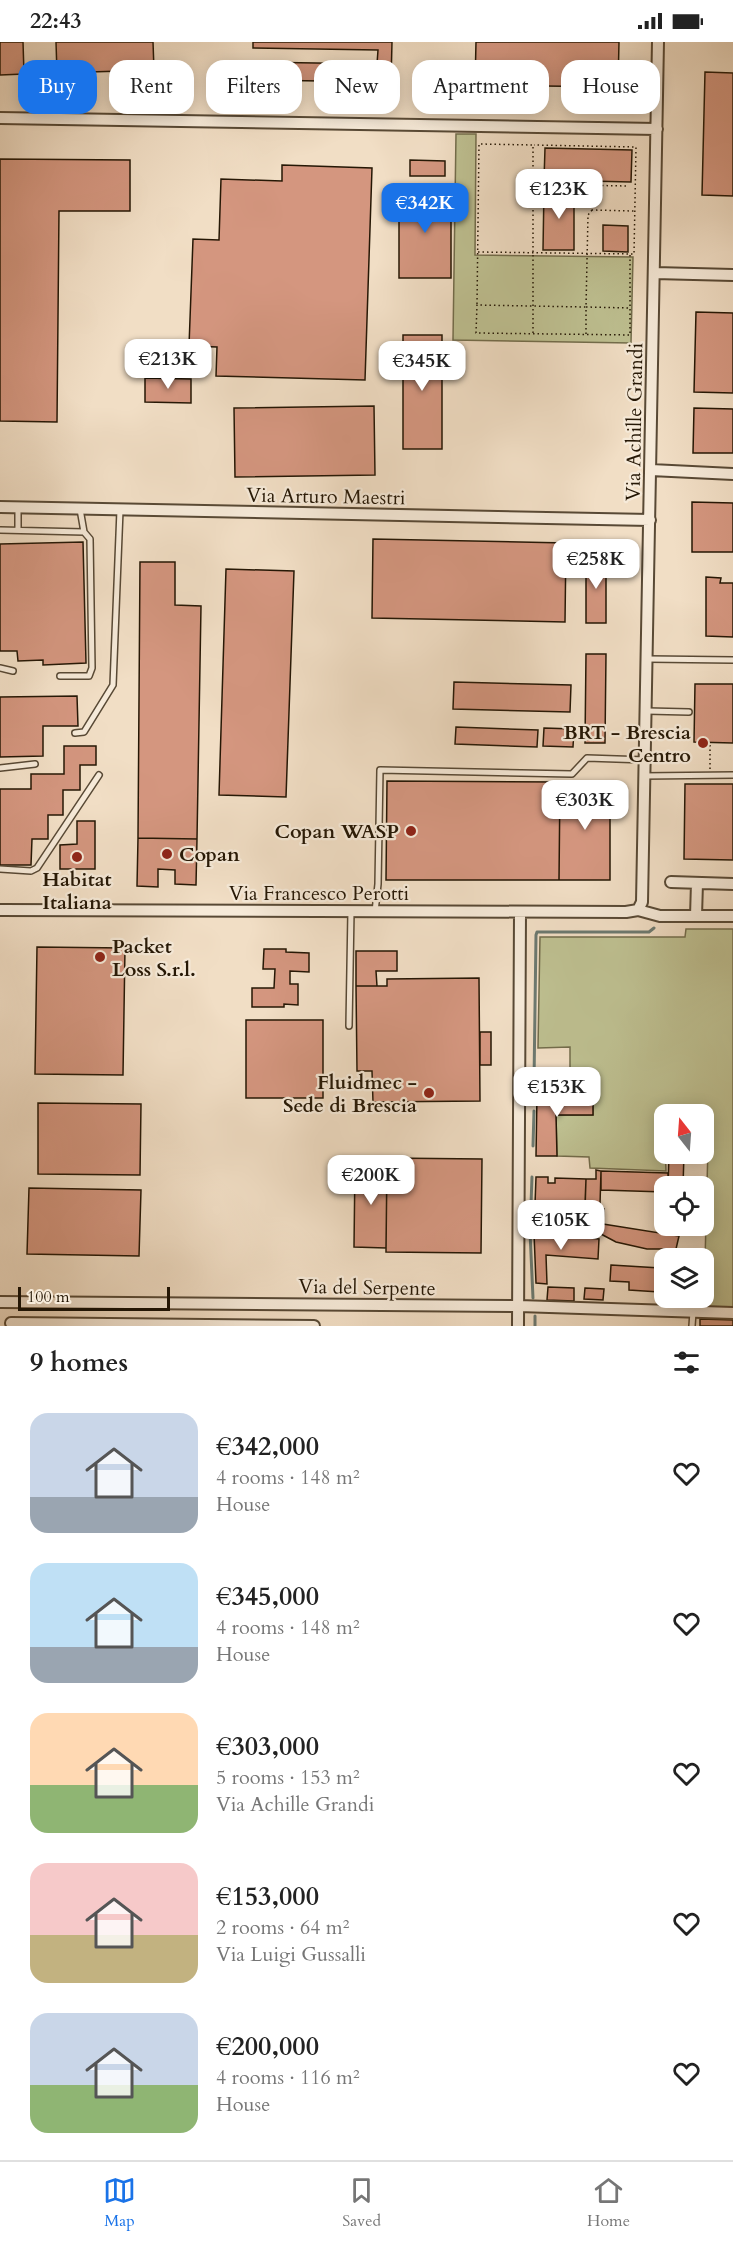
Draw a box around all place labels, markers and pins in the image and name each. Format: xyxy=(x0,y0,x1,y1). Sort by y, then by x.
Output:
pin: €123K xyxy=(517,169,601,220)
pin: €342K xyxy=(383,183,467,234)
pin: €213K xyxy=(126,339,210,390)
pin: €345K xyxy=(380,341,464,392)
pin: €258K xyxy=(554,539,638,590)
place label: BRT - Brescia Centro xyxy=(563,719,691,769)
marker: BRT - Brescia Centro xyxy=(696,736,710,750)
pin: €303K xyxy=(543,780,627,831)
place label: Copan WASP xyxy=(275,818,399,845)
marker: Copan WASP xyxy=(404,824,418,838)
place label: Copan xyxy=(179,841,240,868)
marker: Copan xyxy=(160,847,174,861)
marker: Habitat Italiana xyxy=(70,850,84,864)
place label: Habitat Italiana xyxy=(42,866,112,916)
place label: Packet Loss S.r.l. xyxy=(112,933,196,983)
marker: Packet Loss S.r.l. xyxy=(93,950,107,964)
pin: €153K xyxy=(515,1067,599,1118)
place label: Fluidmec - Sede di Brescia xyxy=(283,1069,417,1119)
marker: Fluidmec - Sede di Brescia xyxy=(422,1086,436,1100)
pin: €200K xyxy=(329,1155,413,1206)
pin: €105K xyxy=(519,1200,603,1251)

